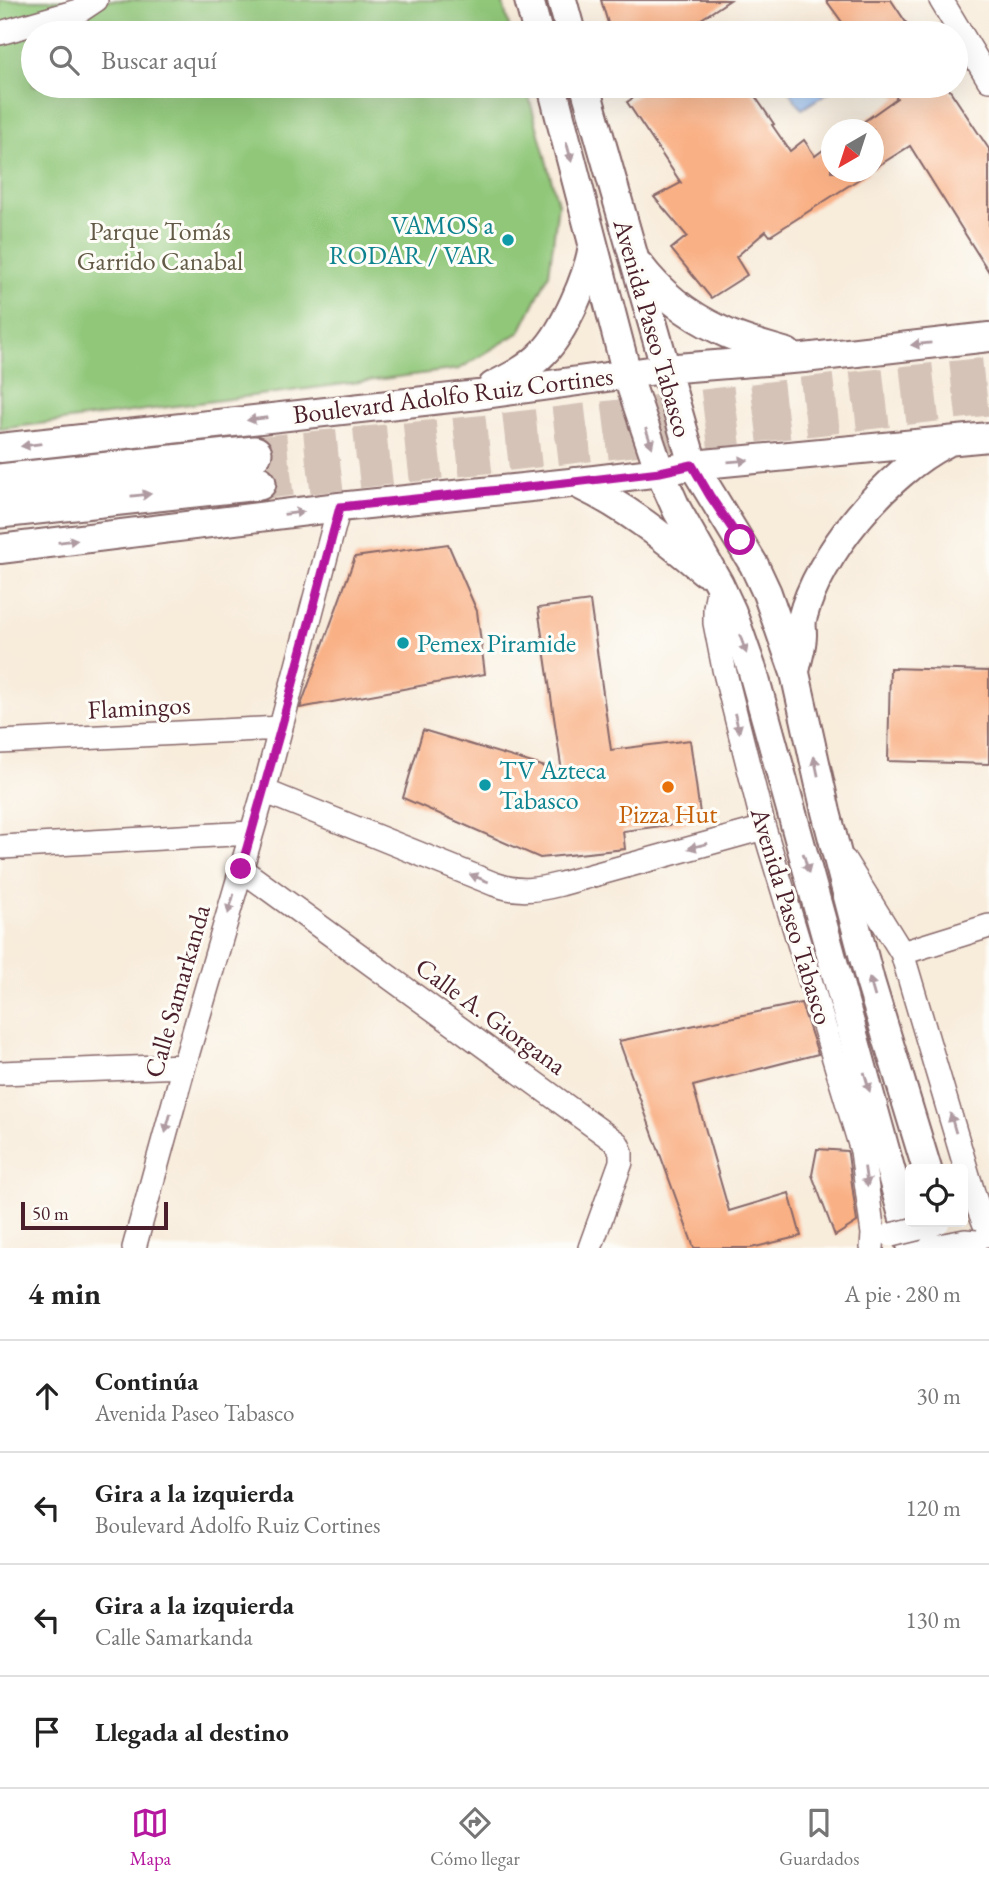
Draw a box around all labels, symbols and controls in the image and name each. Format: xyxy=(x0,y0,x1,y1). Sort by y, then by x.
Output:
search box xyxy=(21,21,968,98)
icon: search xyxy=(45,41,83,79)
text: Buscar aquí xyxy=(101,43,217,77)
north arrow xyxy=(821,119,884,182)
one-way arrow xyxy=(564,141,575,163)
place label: VAMOS a RODAR / VAR xyxy=(329,208,495,272)
park label: Parque Tomás Garrido Canabal xyxy=(77,214,243,278)
street label: Avenida Paseo Tabasco xyxy=(605,214,700,441)
marker: VAMOS a RODAR / VAR xyxy=(500,232,516,248)
one-way arrow xyxy=(910,339,932,350)
street label: Boulevard Adolfo Ruiz Cortines xyxy=(291,358,615,432)
one-way arrow xyxy=(246,413,268,424)
one-way arrow xyxy=(644,428,655,449)
one-way arrow xyxy=(20,440,42,451)
one-way arrow xyxy=(727,455,749,466)
one-way arrow xyxy=(130,490,152,501)
one-way arrow xyxy=(283,507,305,518)
route start xyxy=(724,524,755,555)
one-way arrow xyxy=(57,535,79,546)
place label: Pemex Piramide xyxy=(417,626,576,660)
one-way arrow xyxy=(738,634,749,655)
marker: Pemex Piramide xyxy=(395,635,411,651)
street label: Flamingos xyxy=(87,687,191,727)
one-way arrow xyxy=(732,712,743,734)
place label: TV Azteca Tabasco xyxy=(499,753,607,817)
one-way arrow xyxy=(810,755,821,777)
marker: TV Azteca Tabasco xyxy=(477,777,493,793)
marker: Pizza Hut xyxy=(660,779,676,795)
place label: Pizza Hut xyxy=(619,797,717,831)
street label: Avenida Paseo Tabasco xyxy=(743,802,841,1029)
one-way arrow xyxy=(688,842,709,852)
route end xyxy=(225,853,256,884)
one-way arrow xyxy=(802,853,812,874)
one-way arrow xyxy=(468,872,489,883)
one-way arrow xyxy=(225,893,236,915)
street label: Calle Samarkanda xyxy=(136,900,218,1081)
street label: Calle A. Giorgana xyxy=(409,950,574,1083)
one-way arrow xyxy=(866,976,876,997)
one-way arrow xyxy=(863,1072,873,1093)
one-way arrow xyxy=(162,1112,173,1134)
one-way arrow xyxy=(947,1113,957,1134)
map controls xyxy=(905,1164,968,1227)
button: locate xyxy=(905,1164,968,1227)
one-way arrow xyxy=(861,1166,872,1188)
scale bar xyxy=(21,1199,168,1231)
text: 50 m xyxy=(32,1201,69,1226)
text: 4 min xyxy=(28,1274,101,1313)
text: A pie · 280 m xyxy=(845,1279,961,1309)
text: Continúa xyxy=(95,1364,199,1398)
icon: ahead xyxy=(28,1377,66,1415)
text: 30 m xyxy=(916,1381,961,1411)
text: Avenida Paseo Tabasco xyxy=(95,1398,294,1428)
text: Gira a la izquierda xyxy=(95,1476,294,1510)
icon: left xyxy=(28,1489,66,1527)
text: 120 m xyxy=(905,1493,961,1523)
text: Boulevard Adolfo Ruiz Cortines xyxy=(95,1510,380,1540)
text: Gira a la izquierda xyxy=(95,1588,294,1622)
icon: left xyxy=(28,1601,66,1639)
text: 130 m xyxy=(905,1605,961,1635)
text: Calle Samarkanda xyxy=(95,1622,253,1652)
icon: arrive xyxy=(28,1713,66,1751)
text: Llegada al destino xyxy=(95,1715,289,1749)
tab: Mapa xyxy=(130,1804,171,1871)
tab: Cómo llegar xyxy=(430,1804,520,1871)
tab: Guardados xyxy=(779,1804,859,1871)

